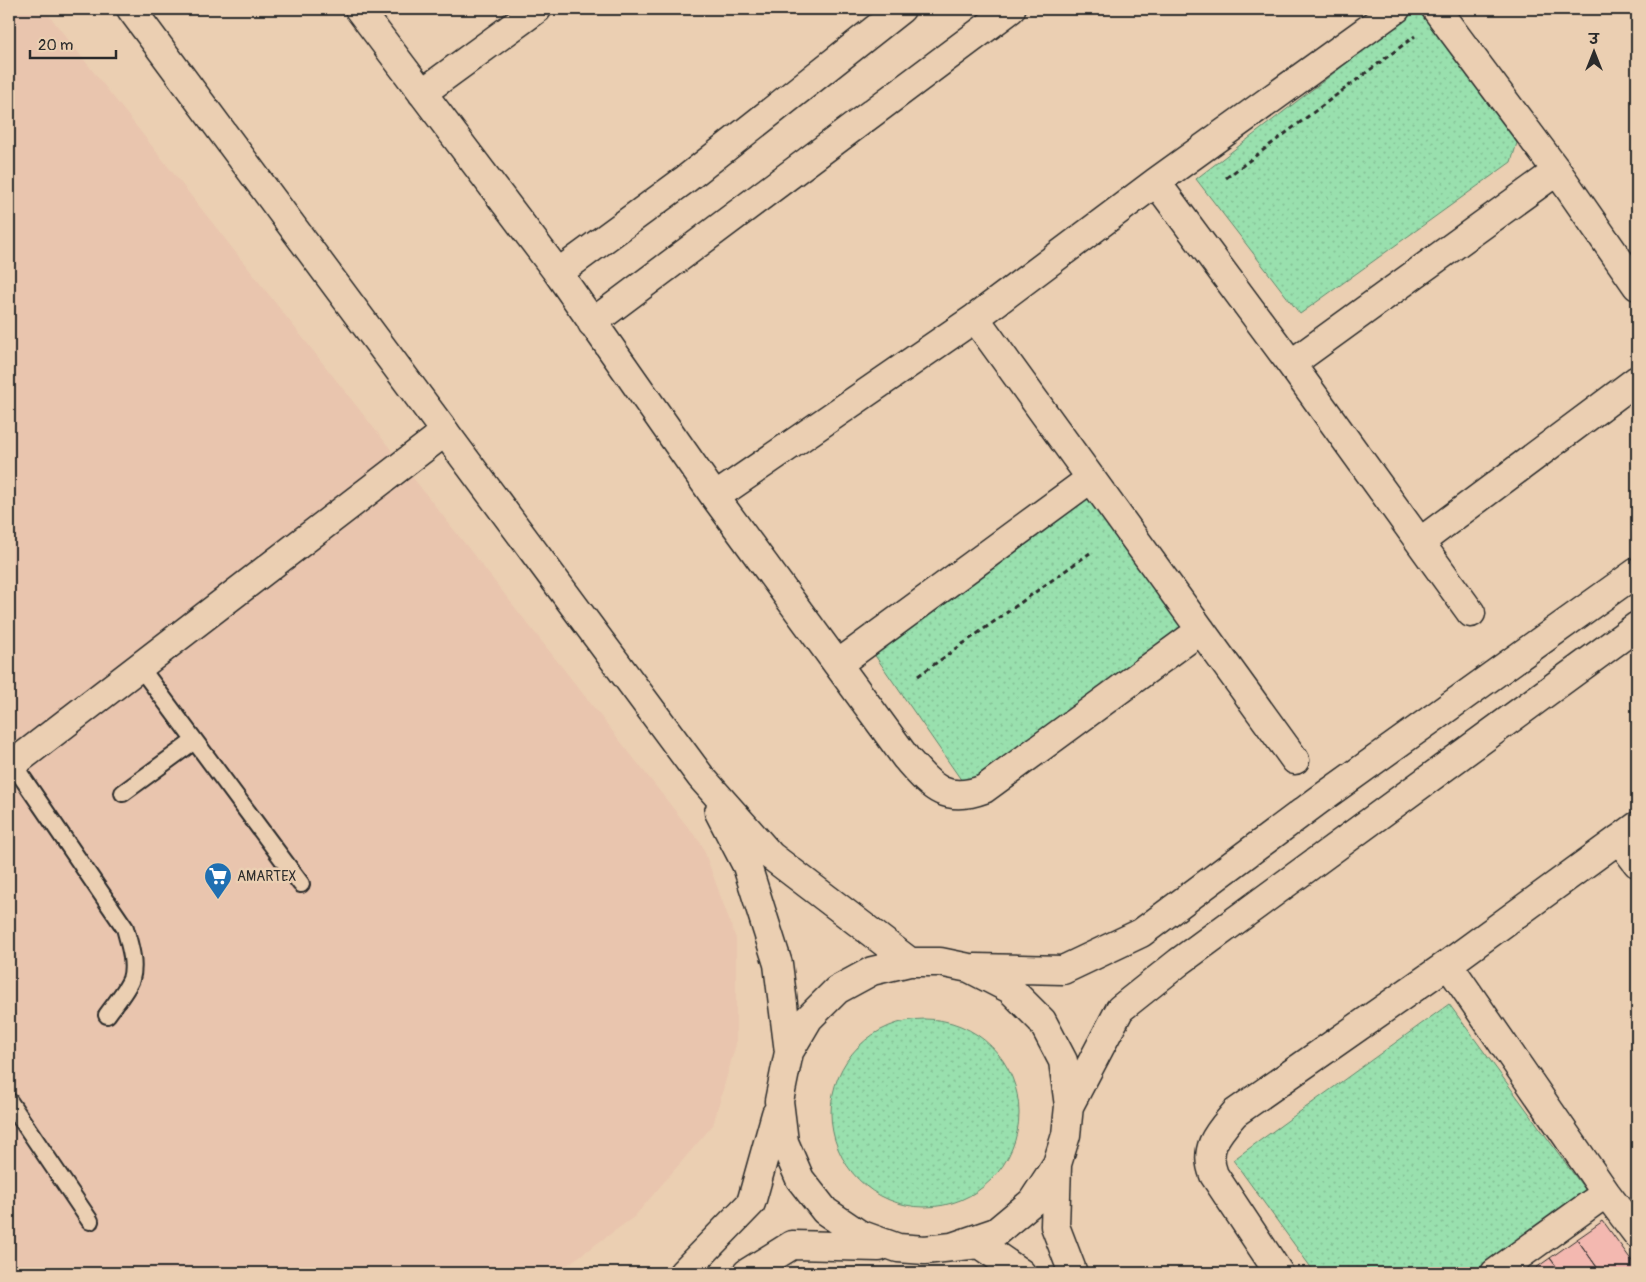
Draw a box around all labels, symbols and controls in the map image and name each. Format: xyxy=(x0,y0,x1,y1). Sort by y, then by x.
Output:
scale bar xyxy=(30,28,116,60)
north arrow xyxy=(1568,28,1618,78)
text: उ xyxy=(1587,31,1600,48)
text: 20 m xyxy=(38,36,73,55)
supermarket icon: AMARTEX xyxy=(203,861,233,900)
place label: AMARTEX xyxy=(237,868,296,885)

